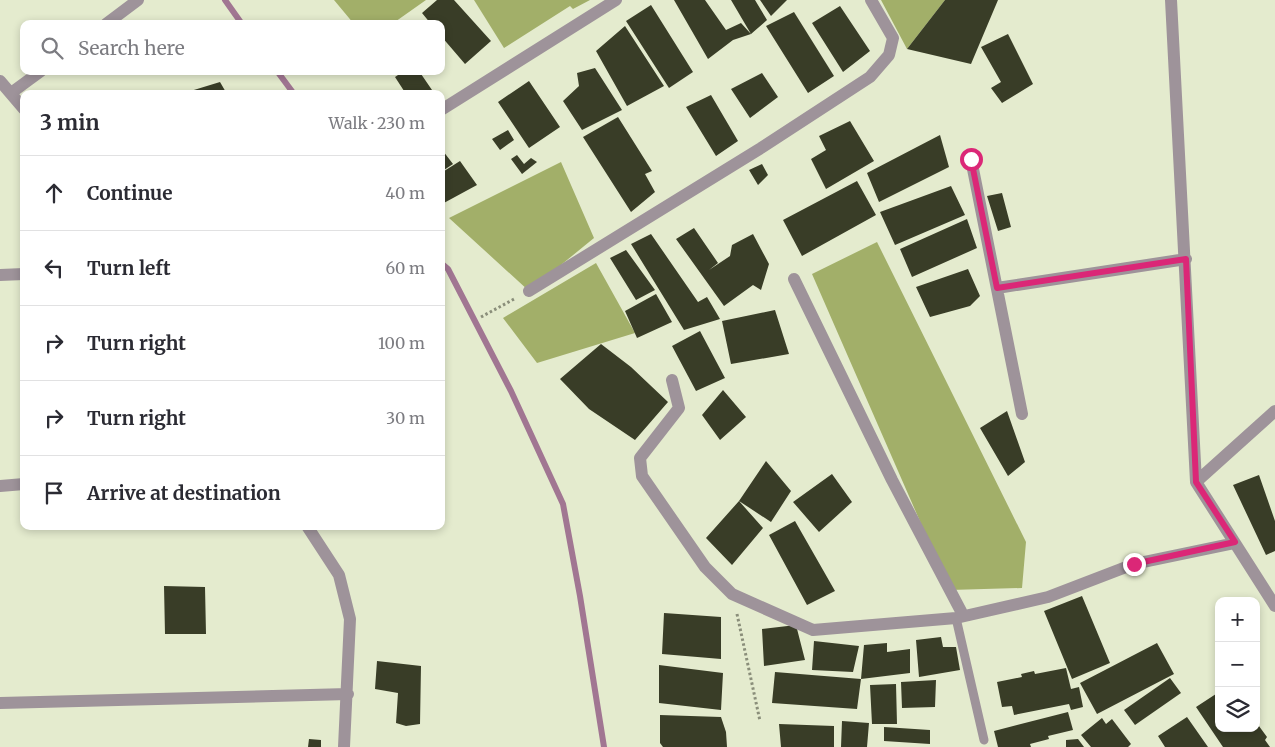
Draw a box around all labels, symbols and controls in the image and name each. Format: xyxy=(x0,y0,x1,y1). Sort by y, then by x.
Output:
search box xyxy=(20,20,445,75)
icon: search xyxy=(38,34,66,62)
text: Search here xyxy=(78,36,185,60)
text: 3 min xyxy=(40,109,99,136)
text: Walk · 230 m xyxy=(329,113,425,133)
route start xyxy=(960,148,983,171)
icon: ahead xyxy=(40,179,68,207)
text: Continue xyxy=(87,181,173,205)
text: 40 m xyxy=(385,183,425,203)
icon: left xyxy=(40,254,68,282)
text: Turn left xyxy=(87,256,171,280)
text: 60 m xyxy=(385,258,425,278)
icon: right xyxy=(40,329,68,357)
text: Turn right xyxy=(87,331,186,355)
text: 100 m xyxy=(378,333,425,353)
icon: right xyxy=(40,404,68,432)
text: Turn right xyxy=(87,406,186,430)
text: 30 m xyxy=(386,408,425,428)
icon: arrive xyxy=(40,479,68,507)
text: Arrive at destination xyxy=(87,481,281,505)
route end xyxy=(1123,553,1146,576)
map controls xyxy=(1215,597,1260,732)
button: + xyxy=(1215,597,1260,642)
button: − xyxy=(1215,642,1260,687)
button: layers xyxy=(1215,687,1260,732)

